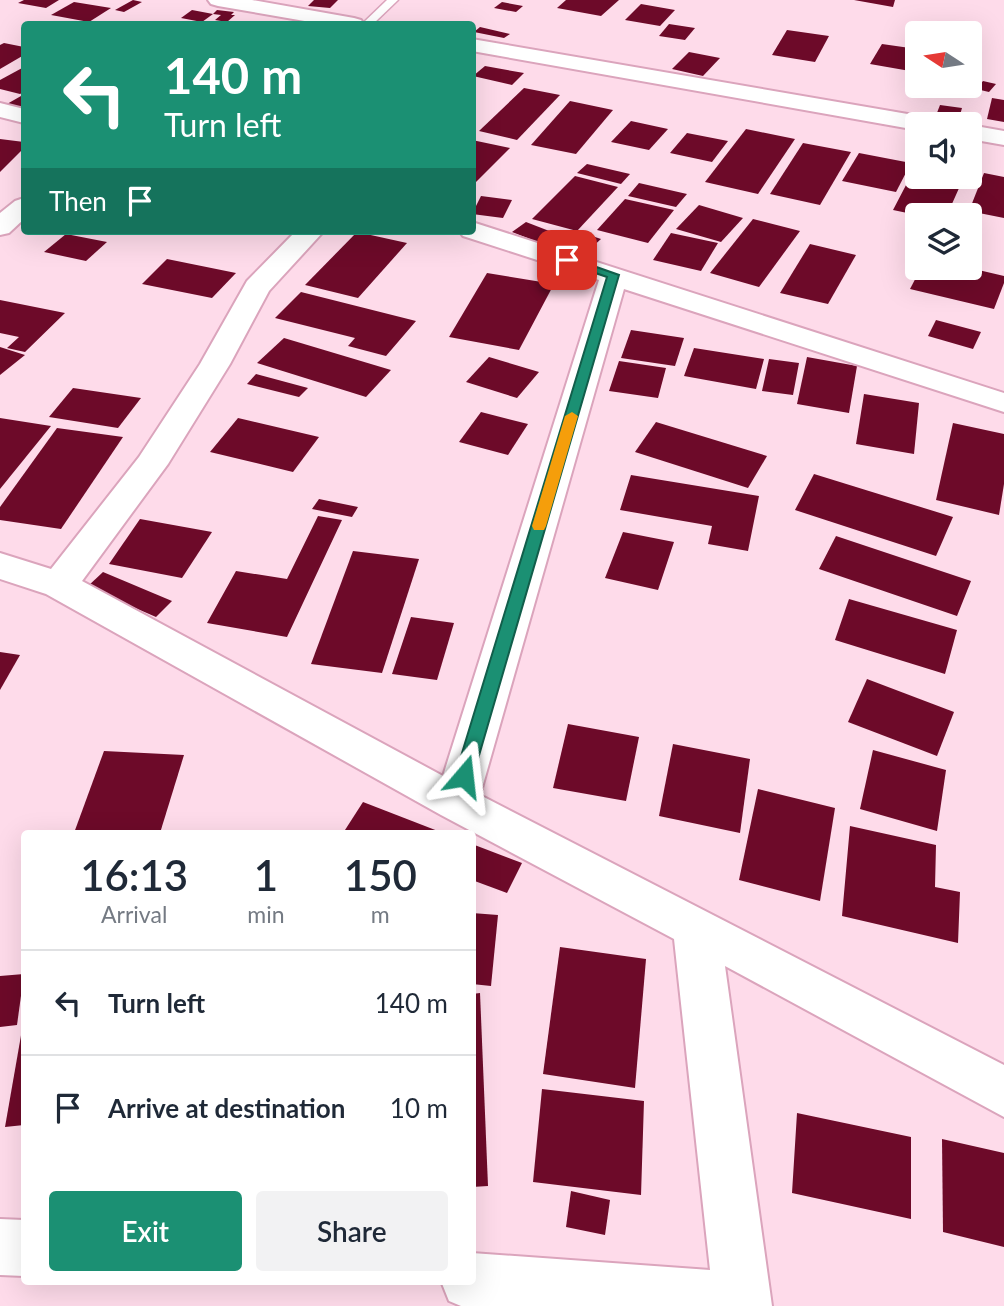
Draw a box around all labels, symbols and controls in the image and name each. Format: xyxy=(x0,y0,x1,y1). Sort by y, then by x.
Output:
north arrow xyxy=(905,21,982,98)
map controls xyxy=(905,21,982,280)
text: 140 m xyxy=(164,46,302,104)
icon: left xyxy=(49,49,140,140)
text: Turn left xyxy=(164,105,281,144)
button: sound xyxy=(905,112,982,189)
icon: arrive xyxy=(121,182,159,220)
text: Then xyxy=(49,185,107,217)
button: layers xyxy=(905,203,982,280)
pin xyxy=(537,230,597,290)
icon: arrive xyxy=(548,241,586,279)
position arrow xyxy=(427,739,501,813)
text: 16:13 xyxy=(80,850,188,900)
text: 1 xyxy=(254,850,278,900)
text: 150 xyxy=(344,850,417,900)
text: Arrival xyxy=(101,900,167,928)
text: min xyxy=(247,900,285,928)
text: m xyxy=(371,900,390,928)
icon: left xyxy=(49,984,87,1022)
text: Turn left xyxy=(108,987,205,1019)
text: 140 m xyxy=(375,987,448,1019)
icon: arrive xyxy=(49,1089,87,1127)
text: Arrive at destination xyxy=(108,1092,345,1124)
text: 10 m xyxy=(390,1092,448,1124)
button: Exit xyxy=(49,1191,242,1271)
button: Share xyxy=(256,1191,448,1271)

